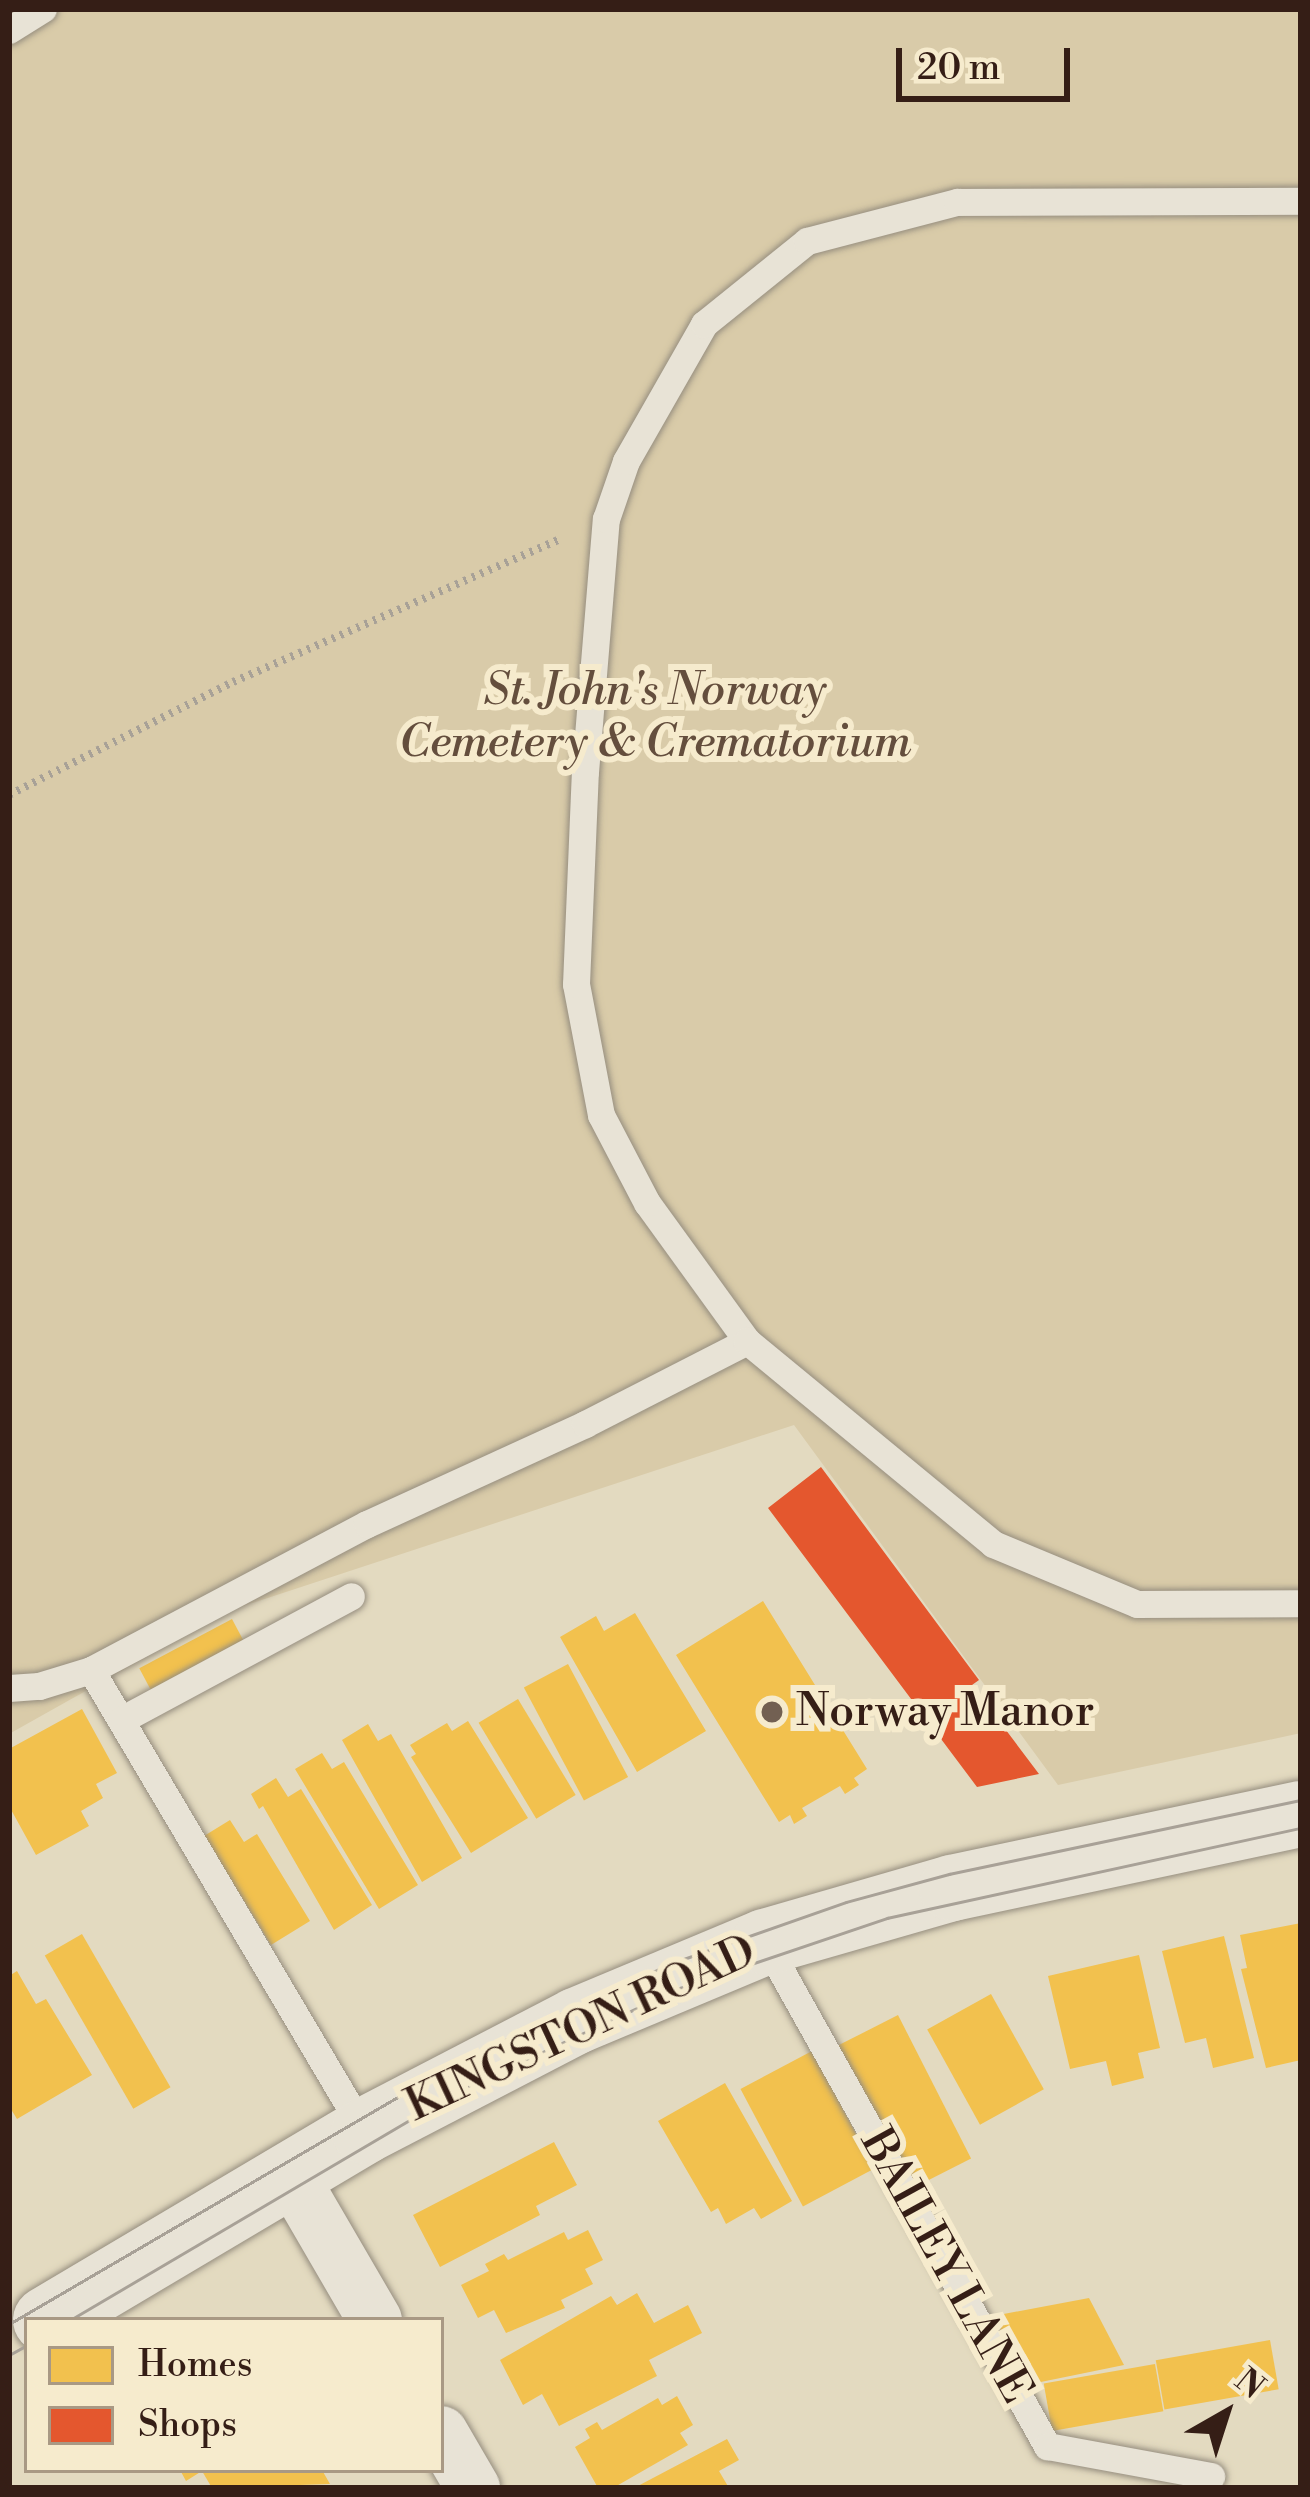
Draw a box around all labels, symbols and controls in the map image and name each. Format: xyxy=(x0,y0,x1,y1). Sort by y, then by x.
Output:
scale bar xyxy=(902,24,1076,98)
text: 20 m xyxy=(917,46,1000,91)
park label: St. John's Norway Cemetery & Crematorium xyxy=(399,664,911,770)
place label: Norway Manor xyxy=(796,1685,1094,1739)
marker: Norway Manor xyxy=(759,1699,785,1725)
street label: KINGSTON ROAD xyxy=(398,1924,764,2134)
street label: BAILEY LANE xyxy=(848,2120,1044,2412)
legend xyxy=(24,2317,444,2473)
text: Homes xyxy=(138,2343,253,2388)
north arrow xyxy=(1166,2353,1286,2473)
text: N xyxy=(1226,2360,1272,2409)
text: Shops xyxy=(138,2403,237,2448)

